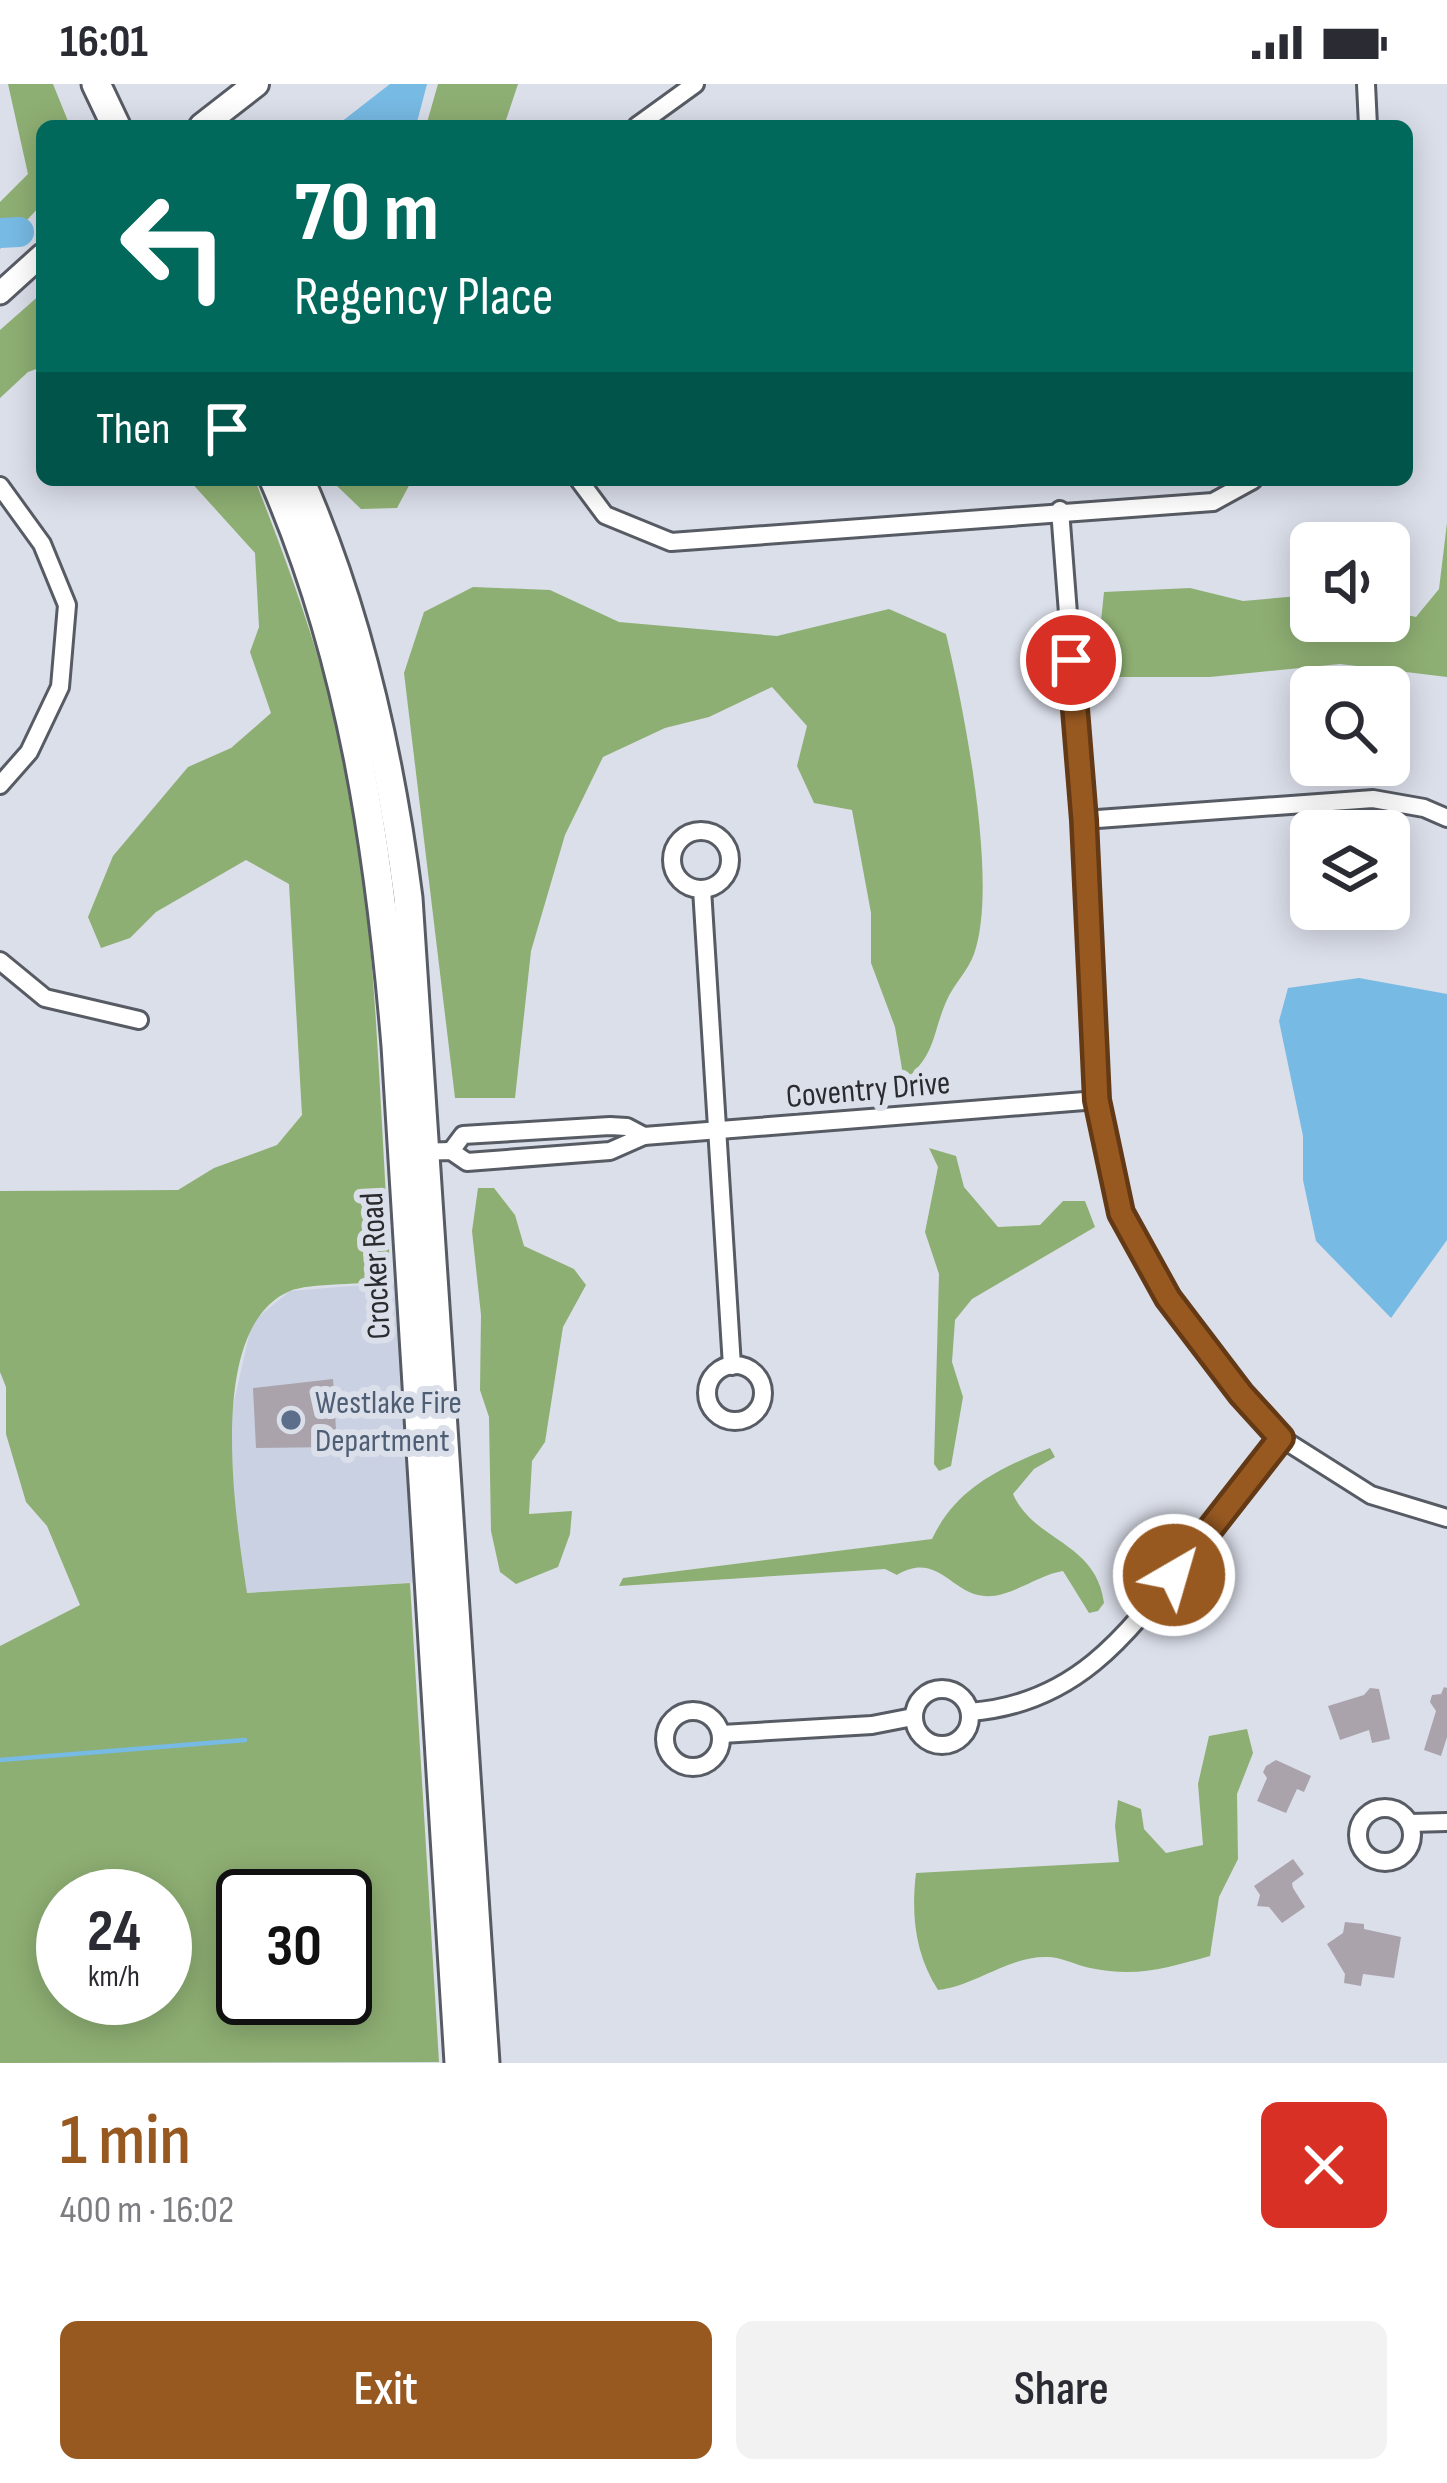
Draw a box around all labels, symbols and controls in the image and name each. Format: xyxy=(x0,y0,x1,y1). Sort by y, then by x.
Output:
text: 16:01 xyxy=(60,15,148,70)
text: 70 m xyxy=(294,163,439,264)
icon: left xyxy=(96,168,252,324)
text: Regency Place xyxy=(294,265,554,330)
icon: arrive xyxy=(194,396,260,462)
text: Then xyxy=(96,402,170,457)
map controls xyxy=(1290,522,1410,930)
button: sound xyxy=(1290,522,1410,642)
pin xyxy=(1020,609,1122,711)
icon: arrive xyxy=(1038,627,1104,693)
button: search xyxy=(1290,666,1410,786)
button: layers xyxy=(1290,810,1410,930)
street label: Coventry Drive xyxy=(784,1063,952,1117)
street label: Crocker Road xyxy=(352,1192,400,1340)
place label: Westlake Fire Department xyxy=(315,1383,462,1461)
marker: Westlake Fire Department xyxy=(278,1407,304,1433)
position arrow xyxy=(1111,1512,1237,1638)
speed limit sign: 30 xyxy=(216,1869,372,2025)
text: 24 xyxy=(87,1896,141,1968)
text: km/h xyxy=(88,1959,140,1995)
text: 1 min xyxy=(60,2098,191,2185)
button: close xyxy=(1261,2102,1387,2228)
text: 400 m · 16:02 xyxy=(60,2187,234,2234)
button: Exit xyxy=(60,2321,712,2459)
button: Share xyxy=(736,2321,1387,2459)

